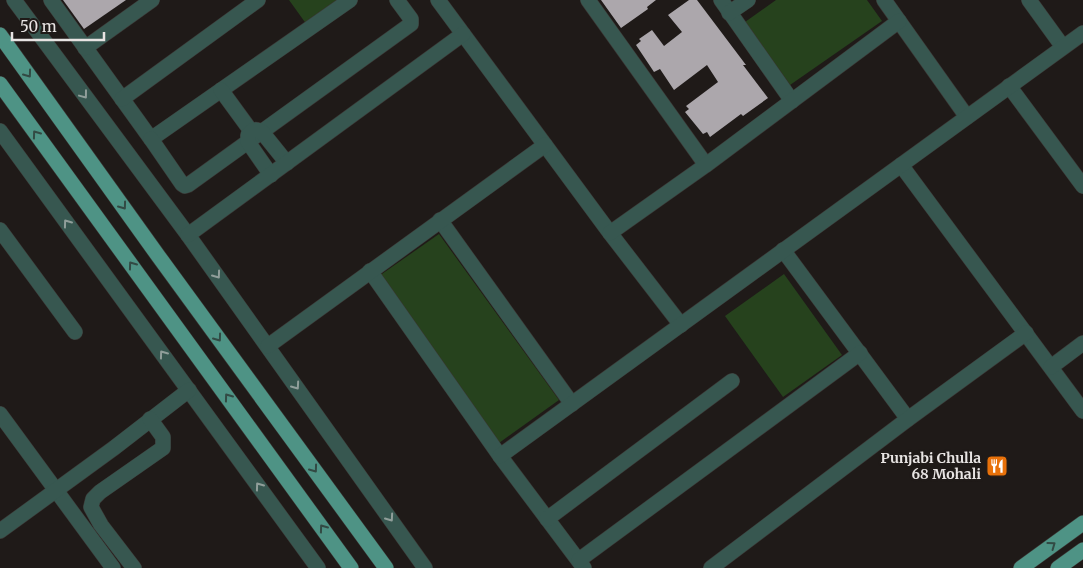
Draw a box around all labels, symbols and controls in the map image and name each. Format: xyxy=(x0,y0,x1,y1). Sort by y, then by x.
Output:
scale bar xyxy=(12,10,105,42)
text: 50 m xyxy=(20,17,57,36)
one-way arrow xyxy=(22,68,31,78)
one-way arrow xyxy=(79,89,87,98)
one-way arrow xyxy=(34,131,42,140)
one-way arrow xyxy=(117,200,126,210)
one-way arrow xyxy=(64,219,73,229)
one-way arrow xyxy=(129,261,138,271)
one-way arrow xyxy=(211,269,219,278)
one-way arrow xyxy=(213,332,221,341)
one-way arrow xyxy=(160,350,169,360)
one-way arrow xyxy=(290,380,299,390)
one-way arrow xyxy=(225,394,233,403)
place label: Punjabi Chulla 68 Mohali xyxy=(881,449,981,483)
restaurant icon: Punjabi Chulla 68 Mohali xyxy=(985,454,1009,478)
one-way arrow xyxy=(308,463,317,473)
one-way arrow xyxy=(256,483,264,492)
one-way arrow xyxy=(384,513,393,522)
one-way arrow xyxy=(320,525,329,534)
one-way arrow xyxy=(1046,542,1056,551)

